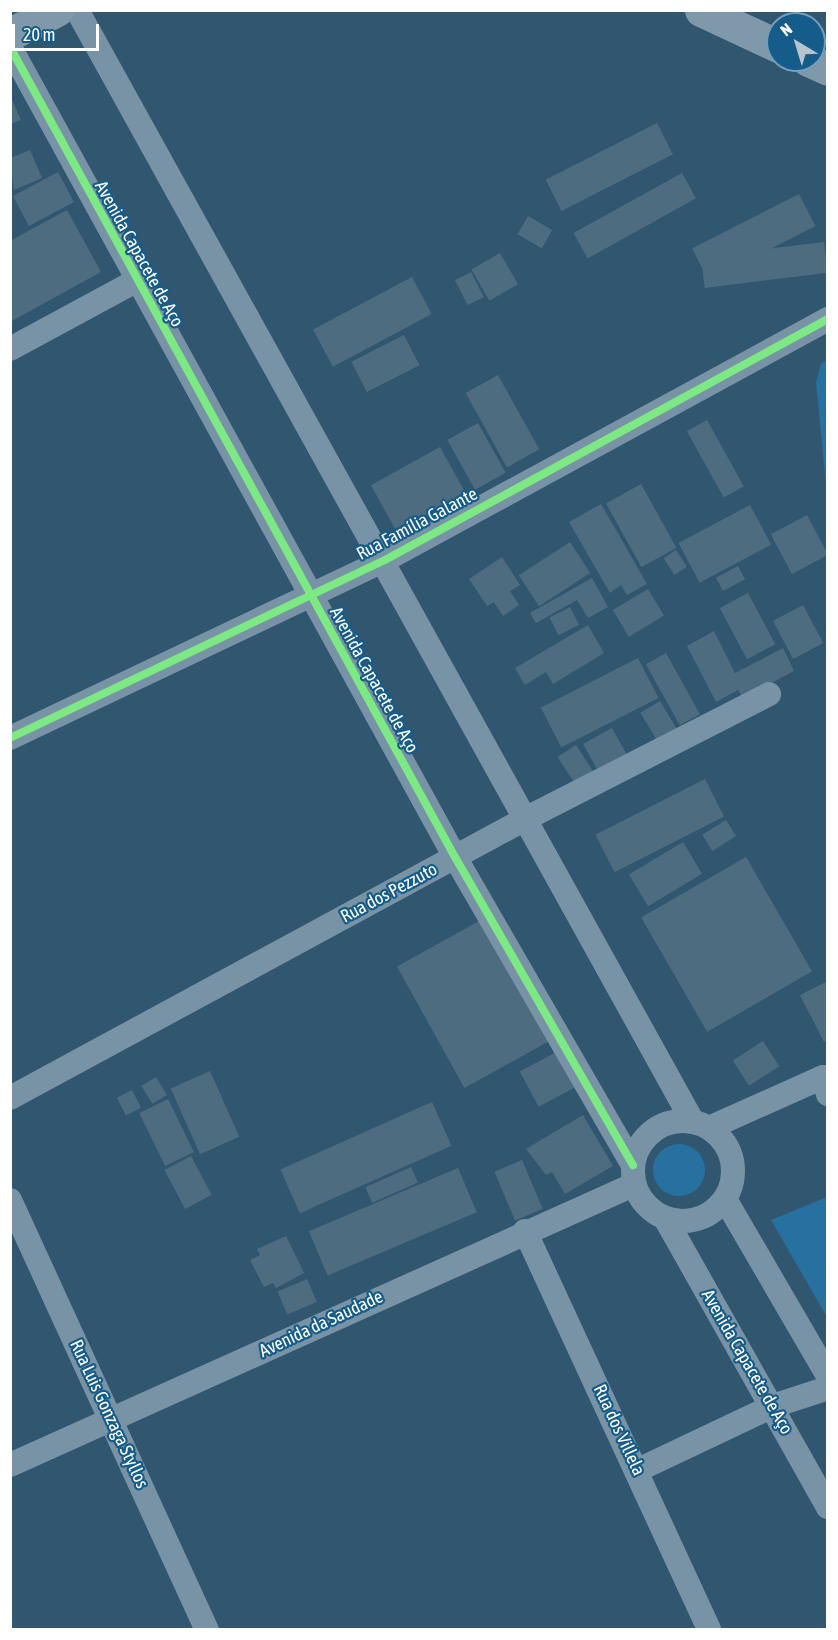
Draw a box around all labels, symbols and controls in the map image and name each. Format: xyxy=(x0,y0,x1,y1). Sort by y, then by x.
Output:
scale bar xyxy=(15,12,102,50)
north arrow xyxy=(766,12,826,72)
text: N xyxy=(777,19,795,39)
text: 20 m xyxy=(23,24,55,45)
street label: Avenida Capacete de Aço xyxy=(90,177,188,331)
street label: Rua Família Galante xyxy=(353,483,481,565)
street label: Avenida Capacete de Aço xyxy=(325,603,423,757)
street label: Rua dos Pezzuto xyxy=(337,859,441,927)
street label: Avenida da Saudade xyxy=(256,1286,386,1362)
street label: Avenida Capacete de Aço xyxy=(697,1286,797,1438)
street label: Rua Luis Gonzaga Styllos xyxy=(65,1336,153,1492)
street label: Rua dos Villela xyxy=(589,1381,649,1479)

